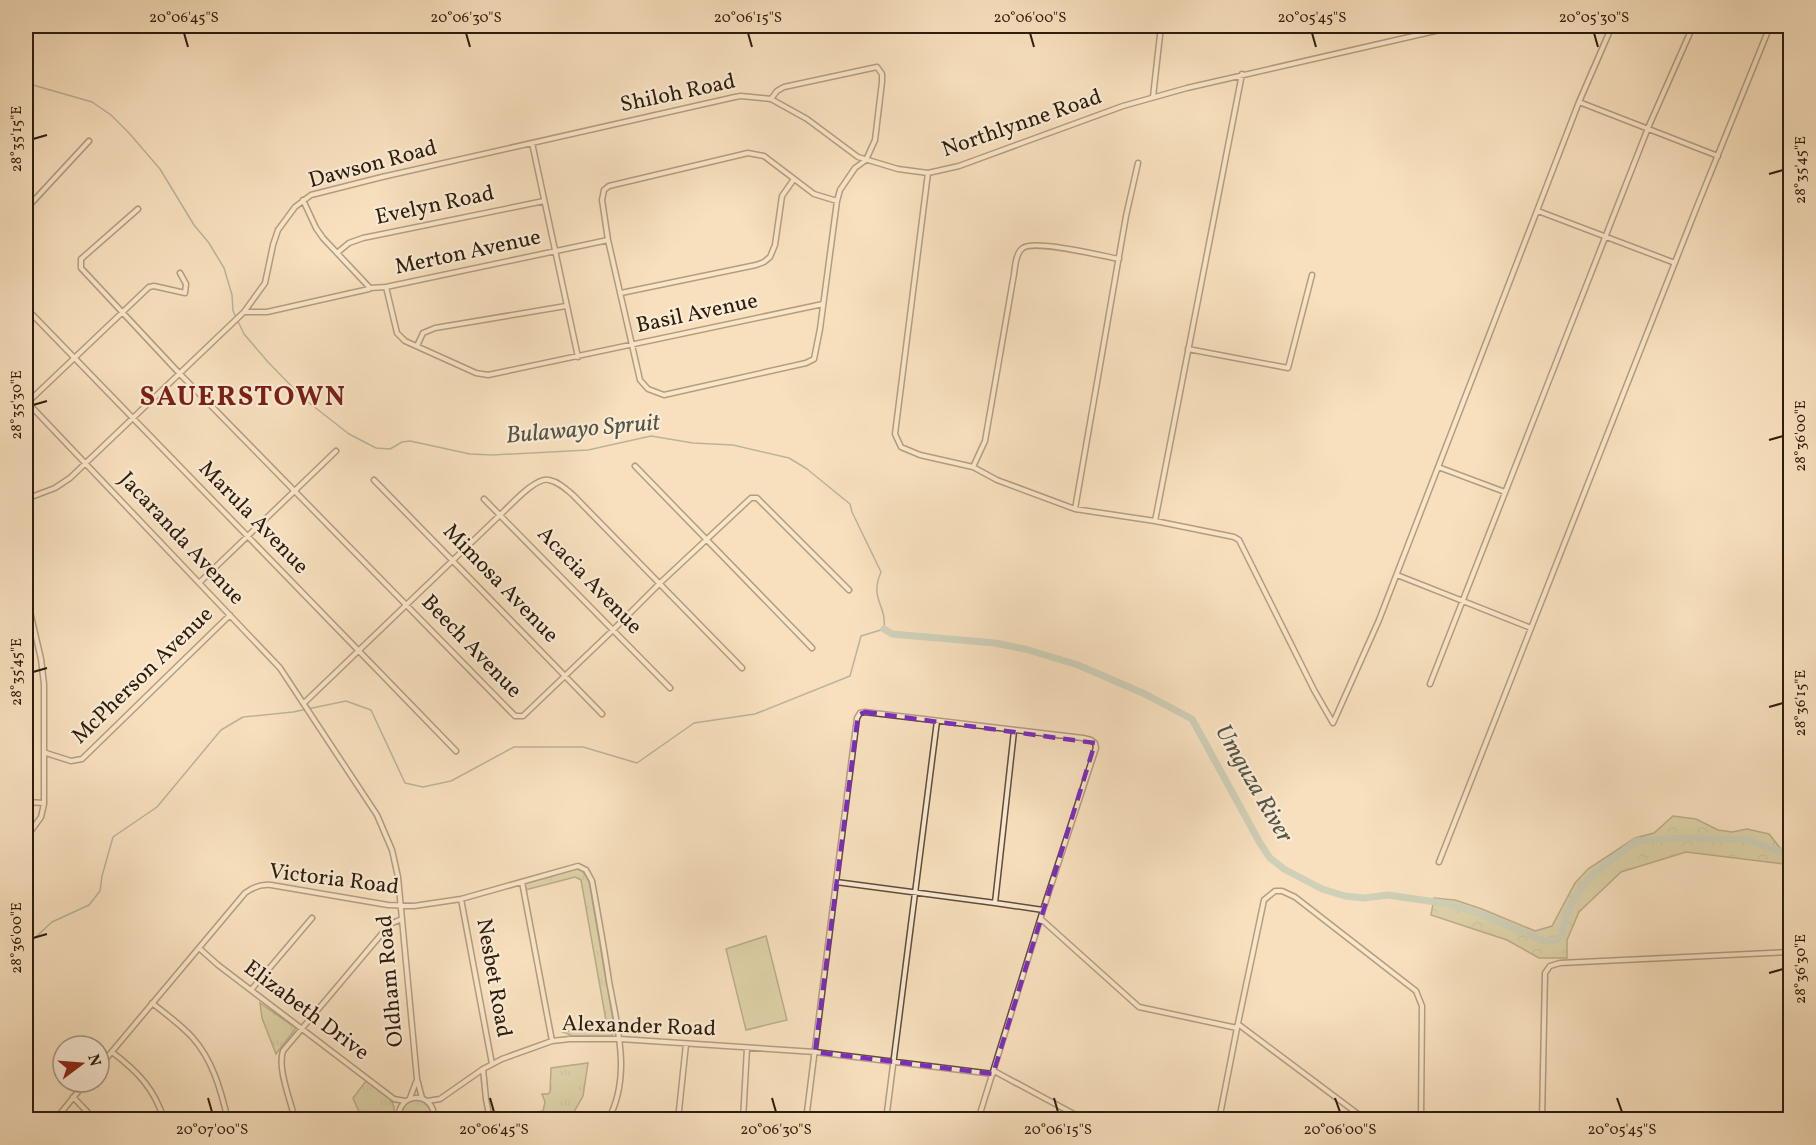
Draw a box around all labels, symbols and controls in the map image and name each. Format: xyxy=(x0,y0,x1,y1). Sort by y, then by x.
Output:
text: 20°06'45"S xyxy=(149,8,219,29)
text: 20°06'30"S xyxy=(430,8,502,29)
text: 20°06'15"S xyxy=(714,8,782,29)
text: 20°06'00"S xyxy=(993,8,1067,29)
text: 20°05'45"S xyxy=(1277,8,1347,29)
text: 20°05'30"S xyxy=(1559,8,1629,29)
street label: Shiloh Road xyxy=(617,67,739,121)
street label: Northlynne Road xyxy=(938,82,1106,166)
text: 28°35'15"E xyxy=(7,106,28,172)
street label: Dawson Road xyxy=(305,133,441,197)
text: 28°35'45"E xyxy=(1791,136,1812,204)
street label: Evelyn Road xyxy=(373,178,497,234)
street label: Merton Avenue xyxy=(392,222,544,284)
street label: Basil Avenue xyxy=(633,286,761,342)
text: 28°35'30"E xyxy=(7,370,28,440)
district label: SAUERSTOWN xyxy=(139,378,347,417)
text: 28°36'00"E xyxy=(1791,400,1812,472)
water label: Bulawayo Spruit xyxy=(504,406,663,454)
street label: Marula Avenue xyxy=(191,454,315,582)
street label: Jacaranda Avenue xyxy=(111,466,251,612)
street label: Mimosa Avenue xyxy=(435,517,565,651)
street label: Acacia Avenue xyxy=(529,520,649,642)
street label: Beech Avenue xyxy=(414,588,528,706)
street label: McPherson Avenue xyxy=(65,600,221,752)
text: 28°35'45"E xyxy=(7,638,28,706)
text: 28°36'15"E xyxy=(1791,670,1812,736)
water label: Umguza River xyxy=(1205,719,1301,850)
street label: Victoria Road xyxy=(267,857,401,903)
text: 28°36'00"E xyxy=(7,902,28,974)
street label: Oldham Road xyxy=(370,914,412,1048)
street label: Nesbet Road xyxy=(467,916,519,1040)
text: 28°36'30"E xyxy=(1791,934,1812,1004)
street label: Elizabeth Drive xyxy=(237,954,375,1068)
street label: Alexander Road xyxy=(561,1009,717,1045)
north arrow xyxy=(51,1034,111,1094)
text: N xyxy=(81,1052,106,1069)
text: 20°07'00"S xyxy=(176,1120,248,1141)
text: 20°06'45"S xyxy=(459,1120,529,1141)
text: 20°06'30"S xyxy=(740,1120,812,1141)
text: 20°06'15"S xyxy=(1024,1120,1092,1141)
text: 20°06'00"S xyxy=(1303,1120,1377,1141)
text: 20°05'45"S xyxy=(1587,1120,1657,1141)

